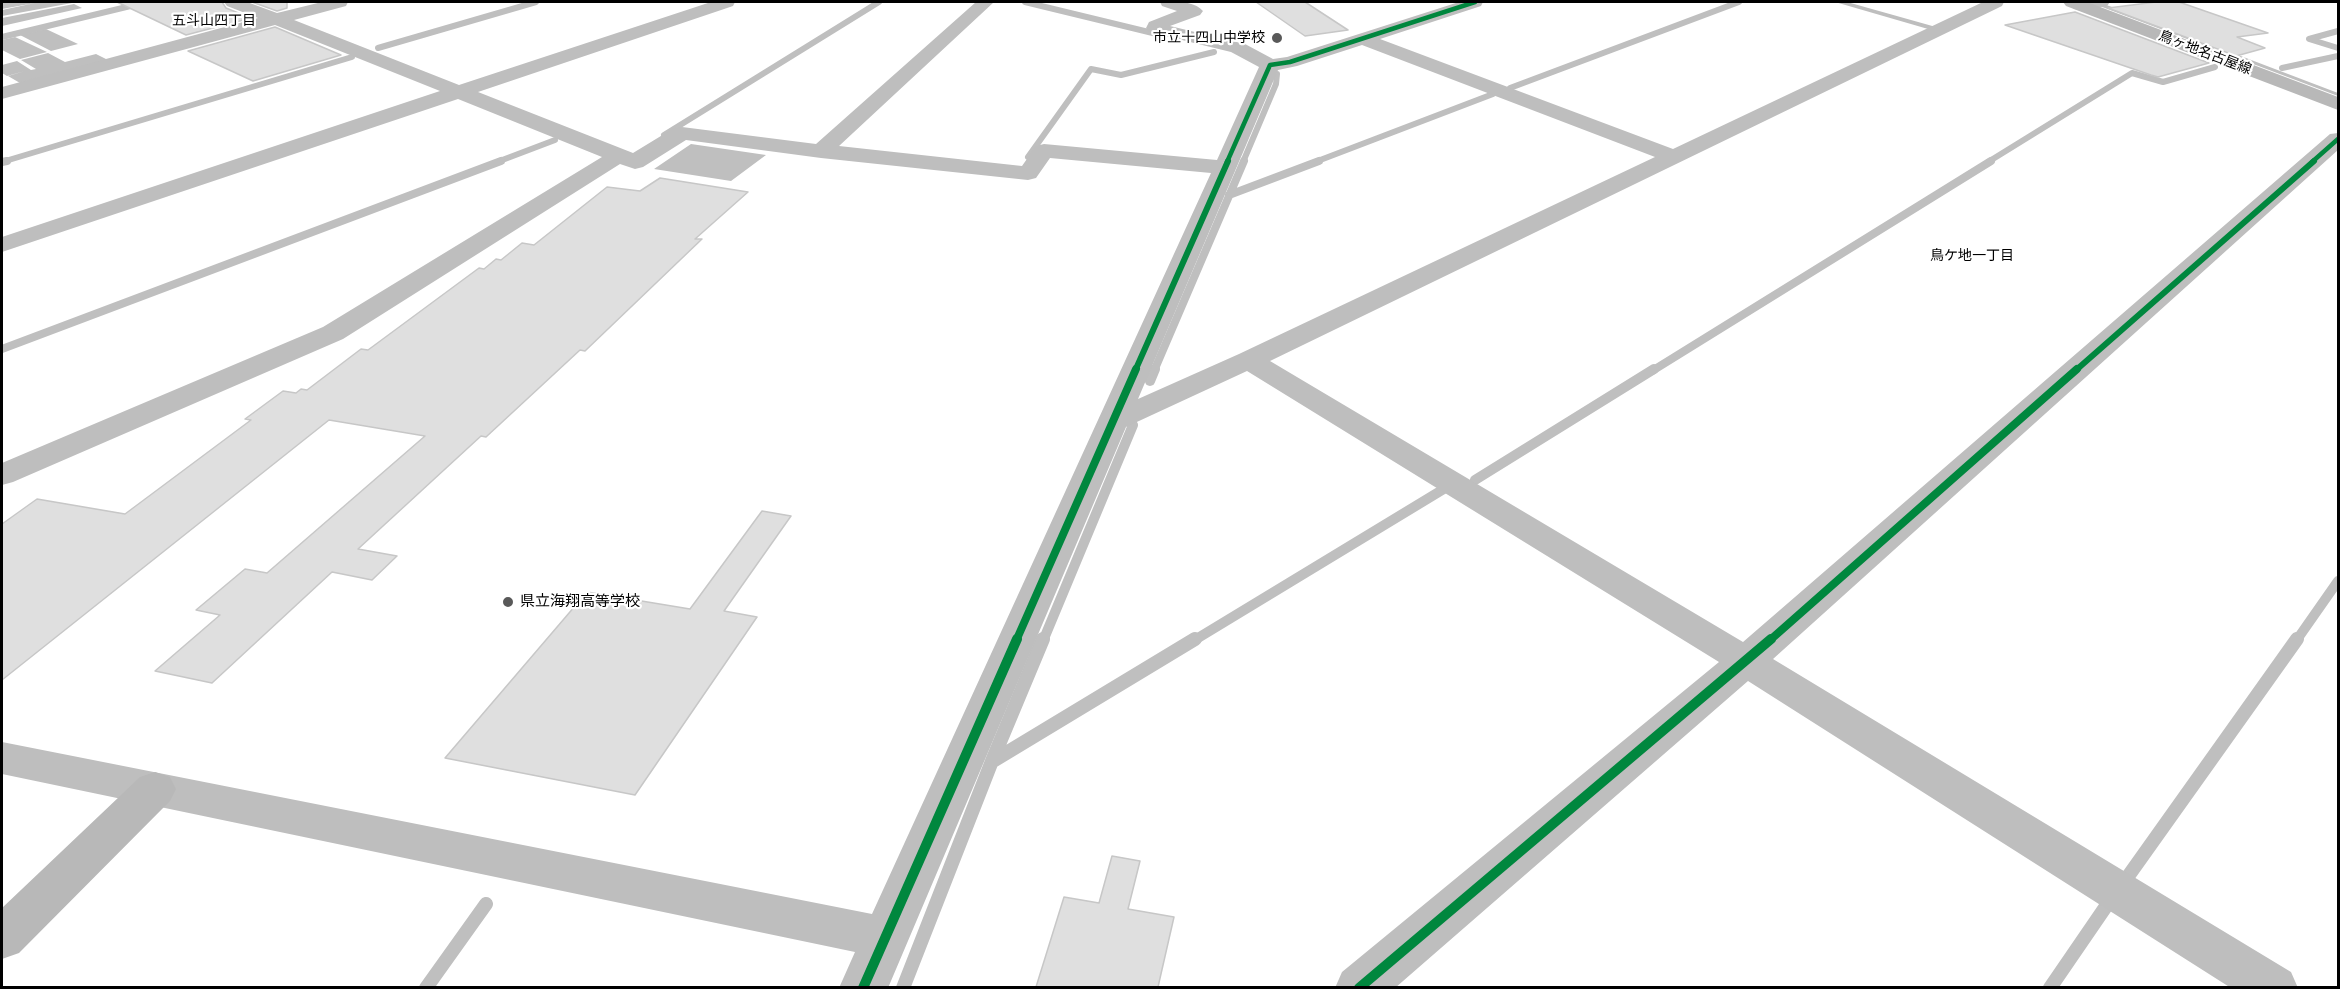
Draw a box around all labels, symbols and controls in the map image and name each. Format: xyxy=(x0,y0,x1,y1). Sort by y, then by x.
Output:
district label: 五斗山四丁目 xyxy=(172,13,256,29)
street label: 鳥ヶ地名古屋線 xyxy=(2156,28,2254,78)
place label: 市立十四山中学校 xyxy=(1153,30,1265,46)
marker: 市立十四山中学校 xyxy=(1270,31,1284,45)
district label: 鳥ケ地一丁目 xyxy=(1930,248,2014,264)
place label: 県立海翔高等学校 xyxy=(520,593,640,611)
marker: 県立海翔高等学校 xyxy=(501,595,515,609)

